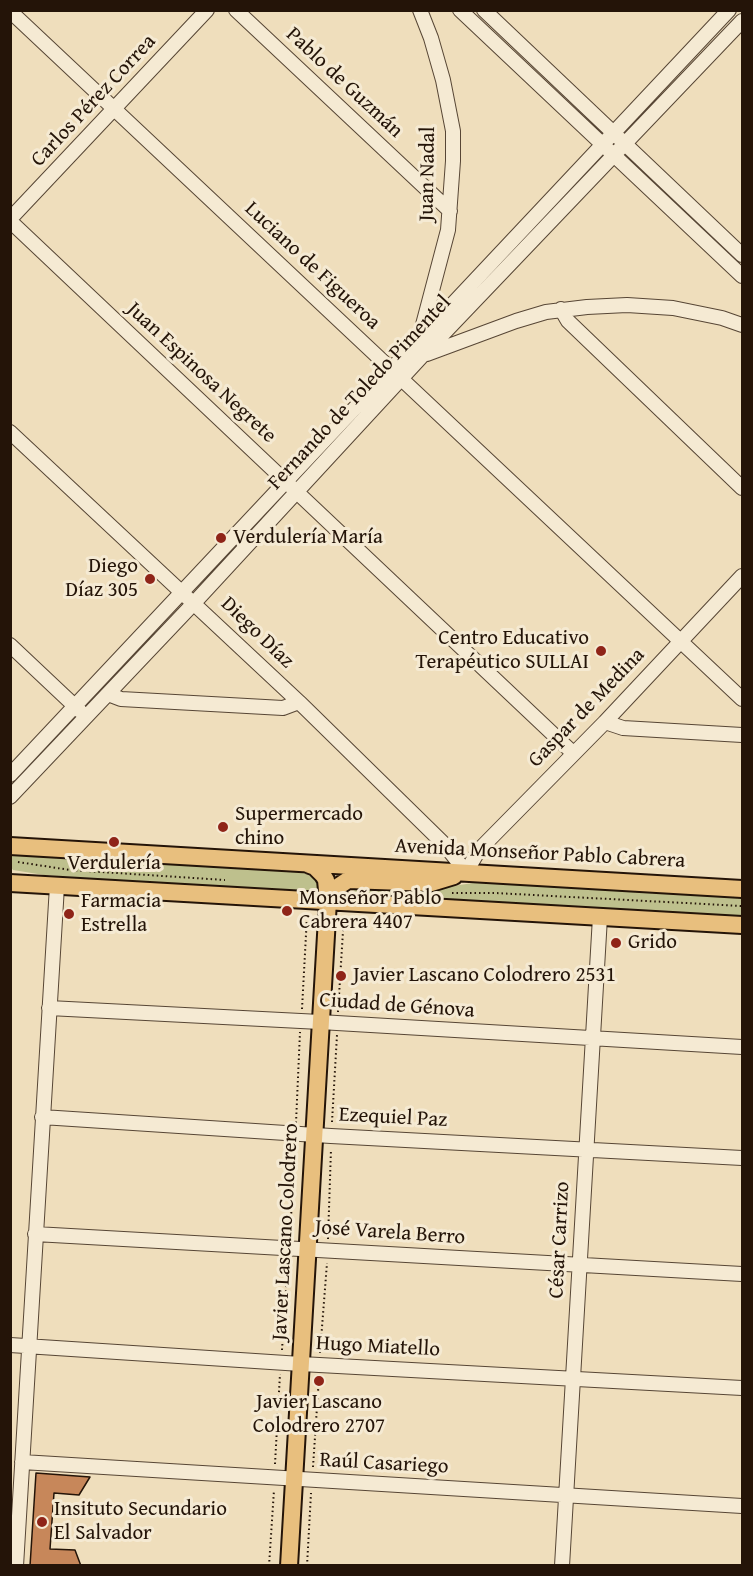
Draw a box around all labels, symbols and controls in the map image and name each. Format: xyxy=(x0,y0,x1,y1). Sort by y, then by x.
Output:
street label: Pablo de Guzmán xyxy=(280,22,408,144)
street label: Carlos Pérez Correa xyxy=(26,30,162,172)
street label: Juan Nadal xyxy=(415,126,441,222)
street label: Luciano de Figueroa xyxy=(239,197,385,335)
street label: Fernando de Toledo Pimentel xyxy=(263,291,457,495)
street label: Juan Espinosa Negrete xyxy=(121,297,281,449)
place label: Verdulería María xyxy=(233,525,383,551)
marker: Verdulería María xyxy=(214,531,228,545)
place label: Diego Díaz 305 xyxy=(65,554,138,604)
marker: Diego Díaz 305 xyxy=(143,572,157,586)
street label: Diego Díaz xyxy=(215,592,299,674)
place label: Centro Educativo Terapéutico SULLAI xyxy=(416,626,589,676)
street label: Gaspar de Medina xyxy=(523,643,651,773)
marker: Centro Educativo Terapéutico SULLAI xyxy=(594,644,608,658)
place label: Supermercado chino xyxy=(235,802,363,852)
marker: Supermercado chino xyxy=(216,820,230,834)
street label: Avenida Monseñor Pablo Cabrera xyxy=(394,834,686,874)
marker: Verdulería xyxy=(107,835,121,849)
place label: Verdulería xyxy=(67,851,161,877)
place label: Monseñor Pablo Cabrera 4407 xyxy=(299,886,441,936)
place label: Farmacia Estrella xyxy=(81,889,161,939)
marker: Monseñor Pablo Cabrera 4407 xyxy=(280,904,294,918)
marker: Farmacia Estrella xyxy=(62,907,76,921)
place label: Grido xyxy=(628,930,677,956)
marker: Grido xyxy=(609,936,623,950)
place label: Javier Lascano Colodrero 2531 xyxy=(353,963,616,989)
marker: Javier Lascano Colodrero 2531 xyxy=(334,969,348,983)
street label: Ciudad de Génova xyxy=(319,988,475,1024)
street label: Ezequiel Paz xyxy=(338,1103,448,1133)
street label: Javier Lascano Colodrero xyxy=(268,1123,304,1341)
street label: César Carrizo xyxy=(544,1181,576,1299)
street label: José Varela Berro xyxy=(314,1215,466,1251)
street label: Hugo Miatello xyxy=(315,1331,441,1363)
marker: Javier Lascano Colodrero 2707 xyxy=(312,1374,326,1388)
place label: Javier Lascano Colodrero 2707 xyxy=(253,1390,385,1440)
street label: Raúl Casariego xyxy=(319,1448,449,1480)
place label: Insituto Secundario El Salvador xyxy=(54,1497,227,1547)
marker: Insituto Secundario El Salvador xyxy=(35,1515,49,1529)

